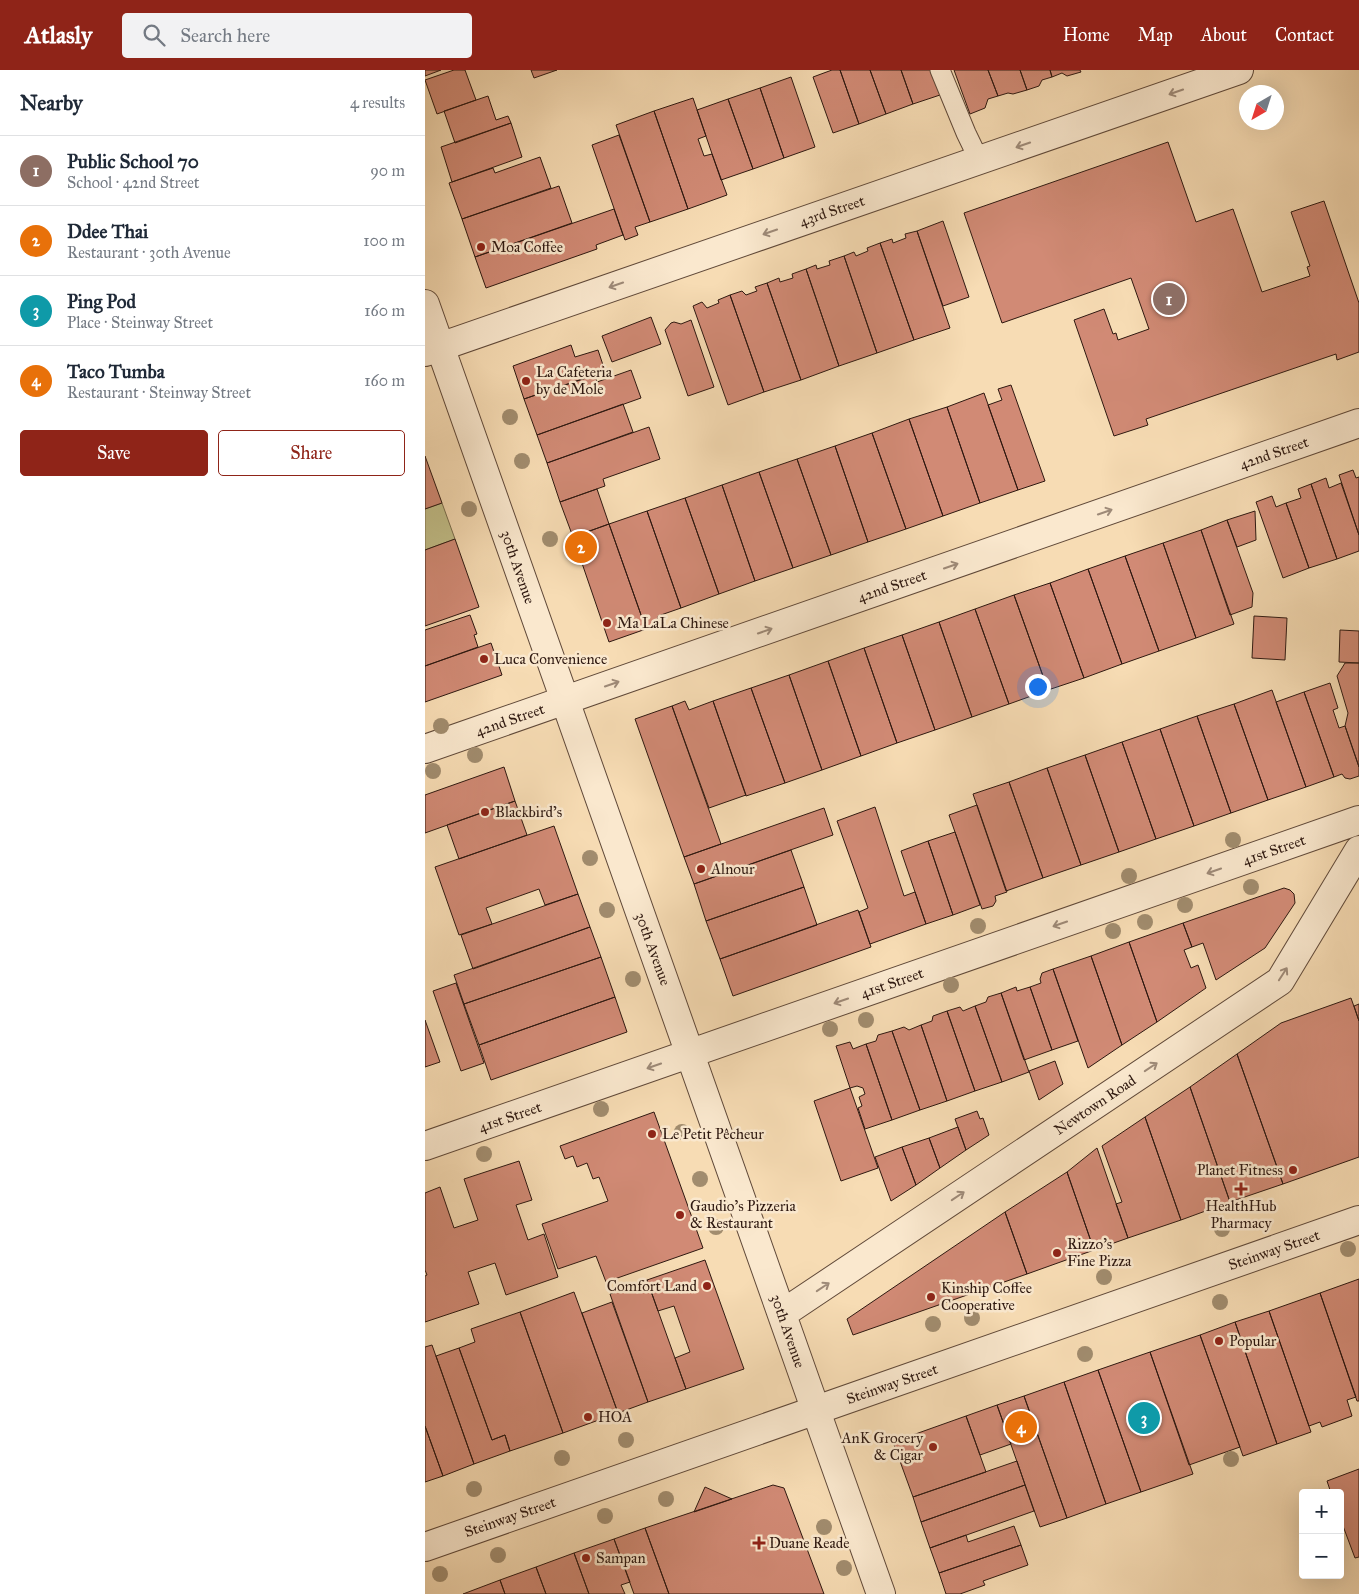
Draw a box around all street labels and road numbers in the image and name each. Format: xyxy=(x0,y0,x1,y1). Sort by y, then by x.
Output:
street label: 43rd Street xyxy=(797,191,868,231)
street label: 42nd Street xyxy=(1237,433,1312,473)
street label: 30th Avenue xyxy=(497,528,539,606)
street label: 42nd Street xyxy=(855,566,930,606)
street label: 42nd Street xyxy=(473,700,548,740)
street label: 41st Street xyxy=(1240,831,1309,869)
street label: 30th Avenue xyxy=(631,910,675,988)
street label: 41st Street xyxy=(858,964,927,1002)
street label: Newtown Road xyxy=(1051,1071,1140,1139)
street label: 41st Street xyxy=(476,1098,545,1136)
street label: Steinway Street xyxy=(1226,1226,1323,1274)
street label: 30th Avenue xyxy=(767,1292,809,1370)
street label: Steinway Street xyxy=(844,1360,941,1408)
street label: Steinway Street xyxy=(462,1493,559,1541)

